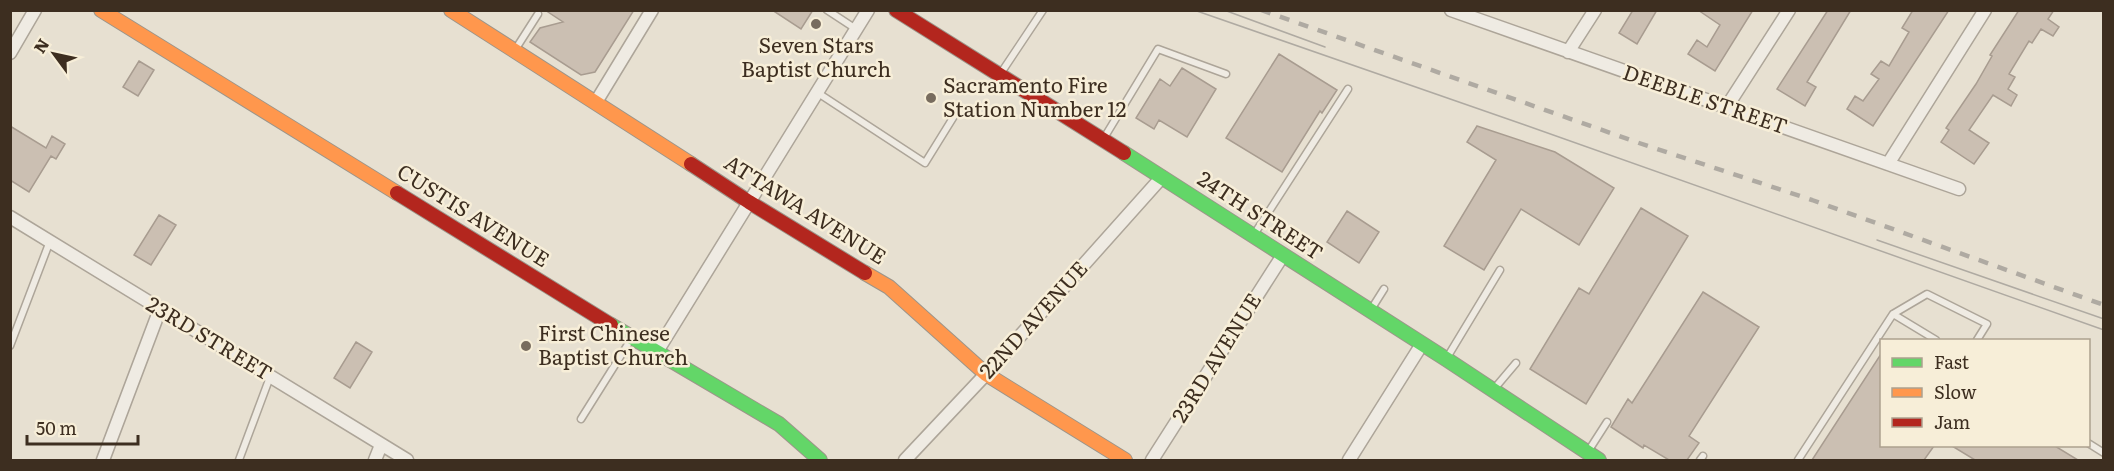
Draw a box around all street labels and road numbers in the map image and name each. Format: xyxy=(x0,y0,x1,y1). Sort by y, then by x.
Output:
street label: DEEBLE STREET xyxy=(1619,55,1792,140)
street label: ATTAWA AVENUE xyxy=(719,145,893,270)
street label: CUSTIS AVENUE xyxy=(392,155,556,273)
street label: 24TH STREET xyxy=(1193,162,1330,266)
street label: 22ND AVENUE xyxy=(971,253,1094,384)
street label: 23RD AVENUE xyxy=(1163,286,1267,427)
street label: 23RD STREET xyxy=(141,287,279,387)

